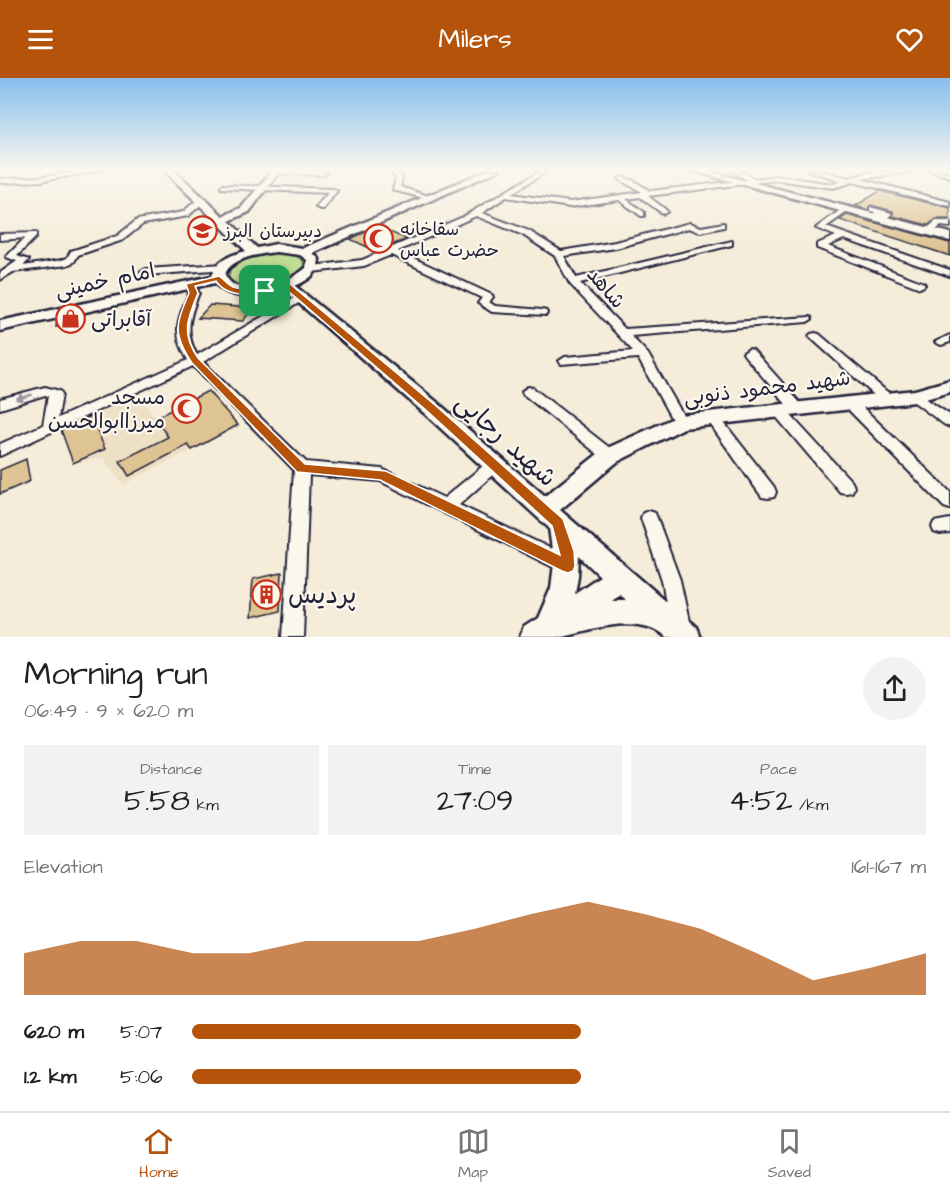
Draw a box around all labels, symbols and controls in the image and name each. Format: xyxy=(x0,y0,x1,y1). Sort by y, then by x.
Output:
text: Milers xyxy=(438,20,512,58)
icon: menu xyxy=(24,23,57,56)
icon: heart xyxy=(893,23,926,56)
school or university icon: دبیرستان البرز xyxy=(187,215,219,247)
place label: سقاخانه حضرت عباس xyxy=(400,217,499,263)
place label: دبیرستان البرز xyxy=(222,219,322,244)
mosque icon: سقاخانه حضرت عباس xyxy=(363,223,395,255)
street label: امام خمینی xyxy=(52,256,158,307)
street label: شاهد xyxy=(580,261,632,315)
pin xyxy=(239,265,290,316)
icon: arrive xyxy=(248,274,281,307)
shop icon: آقابراتی xyxy=(54,303,86,335)
place label: آقابراتی xyxy=(91,305,152,334)
street label: شهید محمود ذنوبی xyxy=(682,363,852,413)
place label: مسجد میرزاابوالحسن xyxy=(48,383,165,436)
street label: شهید رجایی xyxy=(447,385,565,495)
one-way arrow xyxy=(15,393,33,402)
mosque icon: مسجد میرزاابوالحسن xyxy=(170,393,202,425)
place label: پردیس xyxy=(288,577,357,613)
building icon: پردیس xyxy=(251,579,283,611)
text: Morning run xyxy=(24,651,208,697)
button: share xyxy=(863,657,926,720)
text: 06:49 · 9 × 620 m xyxy=(24,697,193,725)
text: Distance xyxy=(140,758,202,780)
text: Time xyxy=(458,758,492,780)
text: Pace xyxy=(760,758,797,780)
text: 5.58 xyxy=(124,780,190,822)
text: 27:09 xyxy=(437,780,513,822)
text: 4:52 xyxy=(729,780,793,822)
text: km xyxy=(190,794,219,816)
text: /km xyxy=(793,794,829,816)
text: Elevation xyxy=(24,853,103,881)
text: 161–167 m xyxy=(851,853,926,881)
text: 620 m xyxy=(24,1018,84,1046)
text: 5:07 xyxy=(120,1018,162,1046)
text: 1.2 km xyxy=(24,1063,77,1091)
text: 5:06 xyxy=(120,1063,163,1091)
tab: Home xyxy=(139,1125,179,1183)
tab: Map xyxy=(457,1125,490,1183)
tab: Saved xyxy=(767,1125,811,1183)

